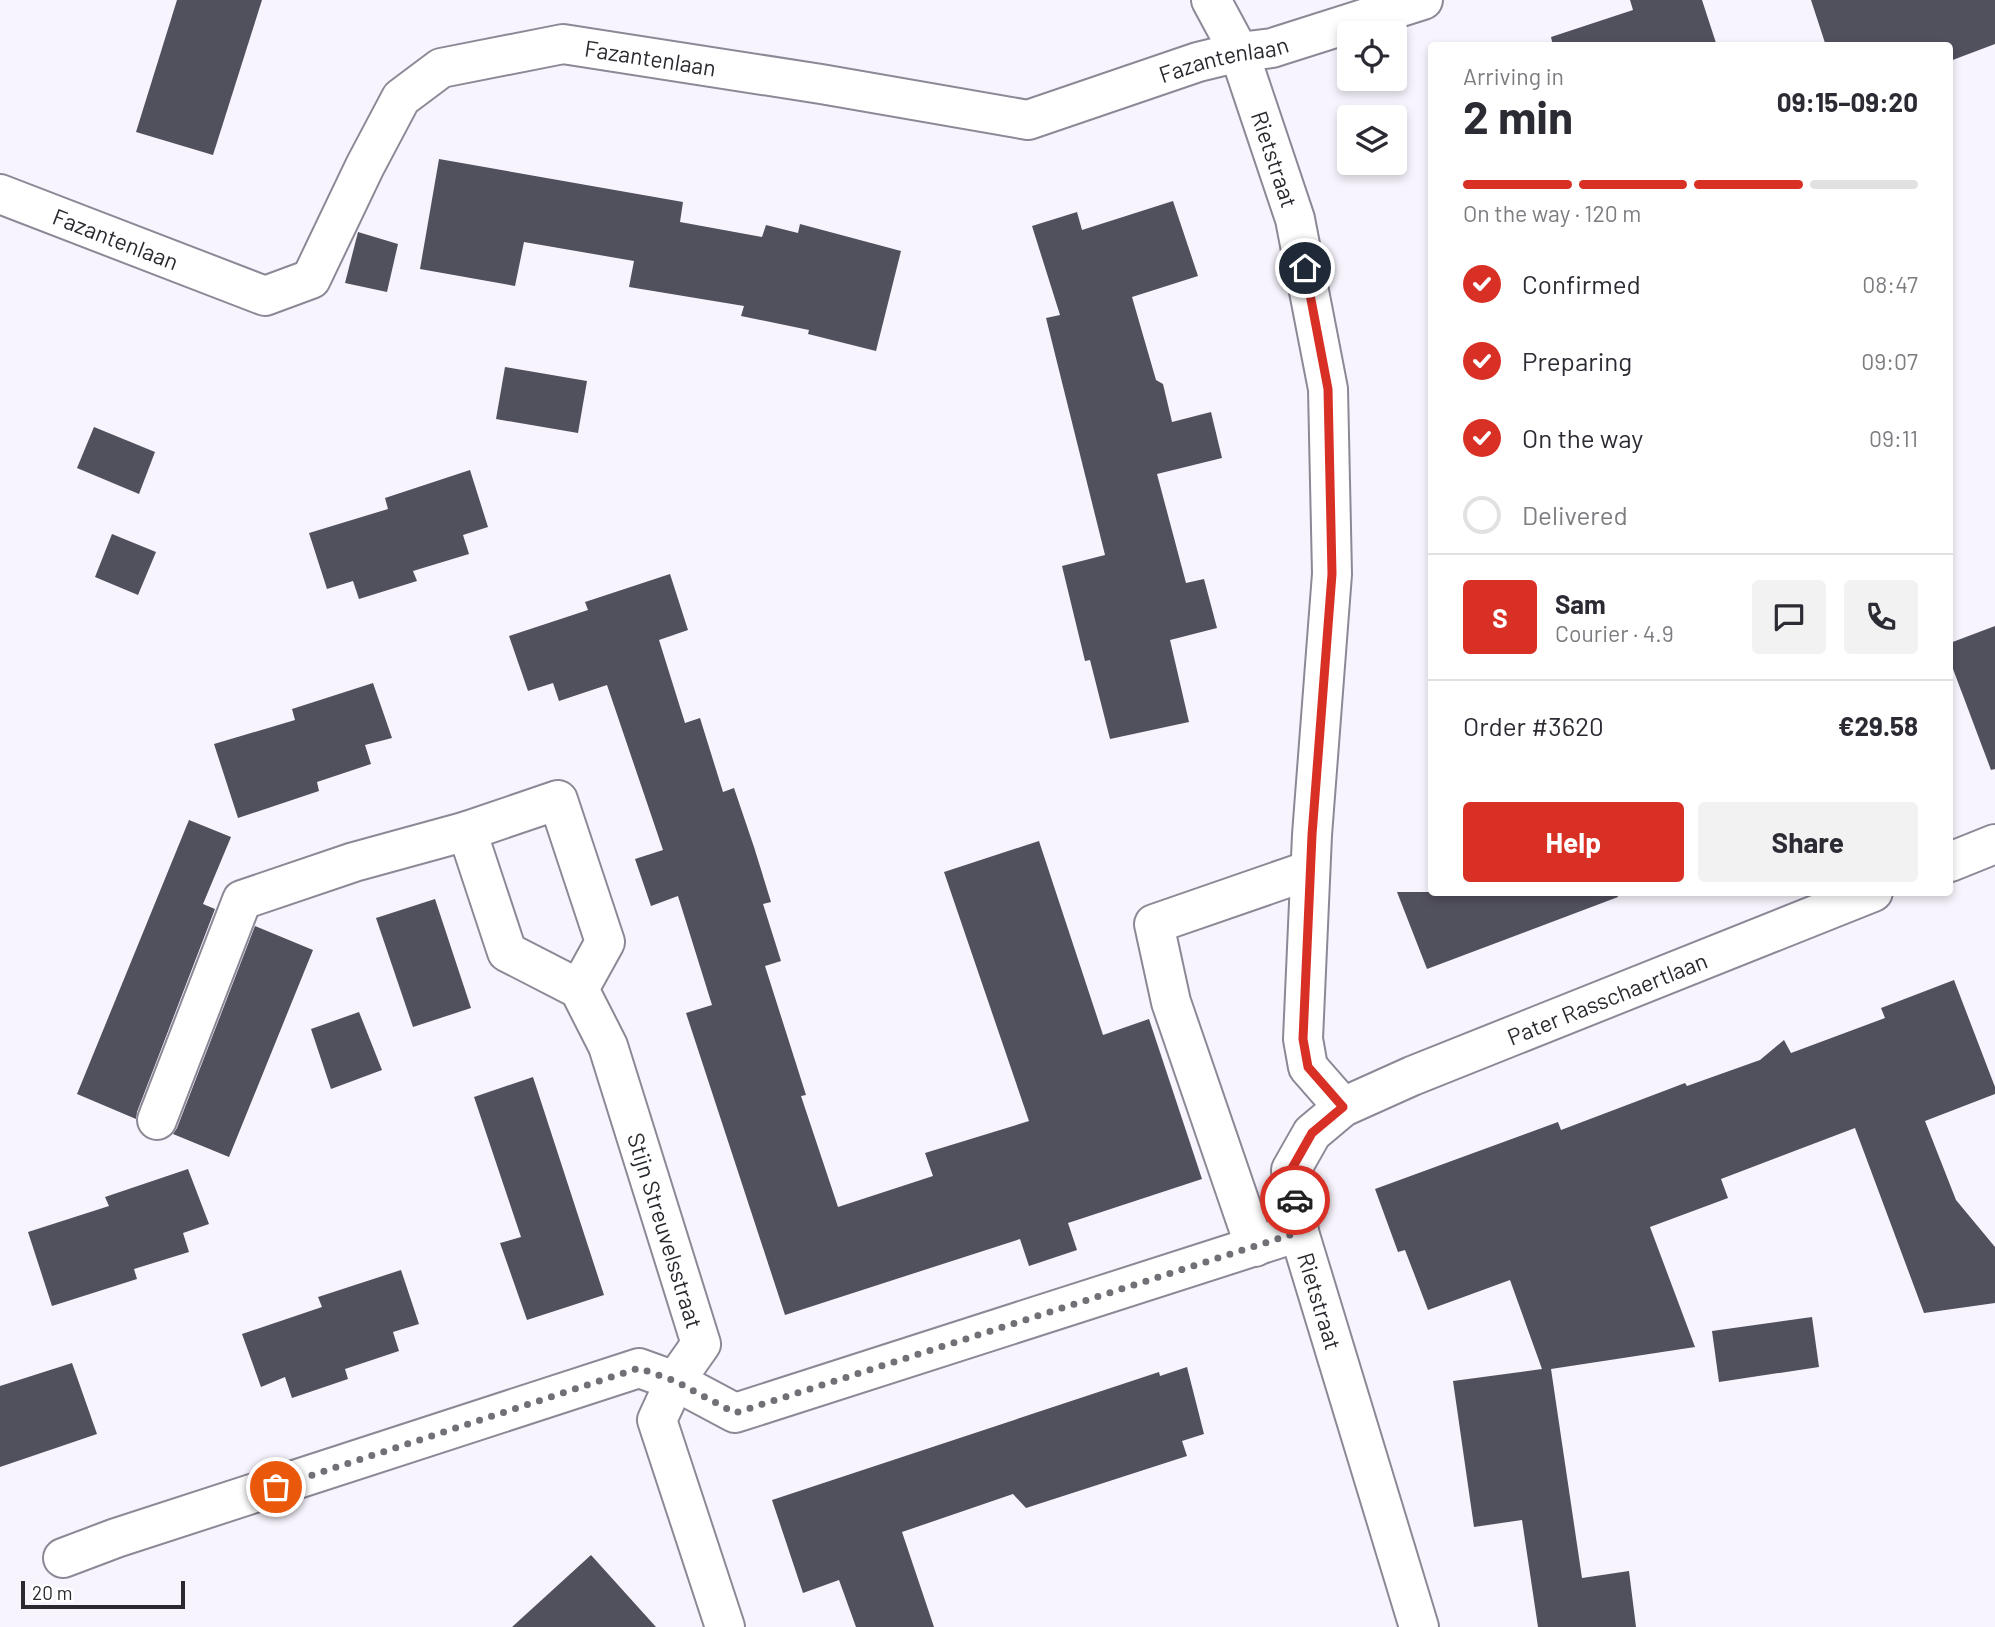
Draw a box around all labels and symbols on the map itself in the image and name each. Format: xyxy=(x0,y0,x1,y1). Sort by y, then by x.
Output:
street label: Fazantenlaan xyxy=(1155,30,1292,88)
street label: Fazantenlaan xyxy=(583,34,718,82)
street label: Rietstraat xyxy=(1246,107,1304,211)
street label: Fazantenlaan xyxy=(49,202,183,275)
pin xyxy=(1275,238,1335,298)
street label: Pater Rasschaertlaan xyxy=(1503,946,1711,1051)
street label: Stijn Streuvelsstraat xyxy=(622,1129,709,1332)
courier xyxy=(1260,1165,1330,1235)
street label: Rietstraat xyxy=(1292,1249,1348,1353)
pin xyxy=(246,1457,306,1517)
scale bar xyxy=(21,1578,186,1610)

